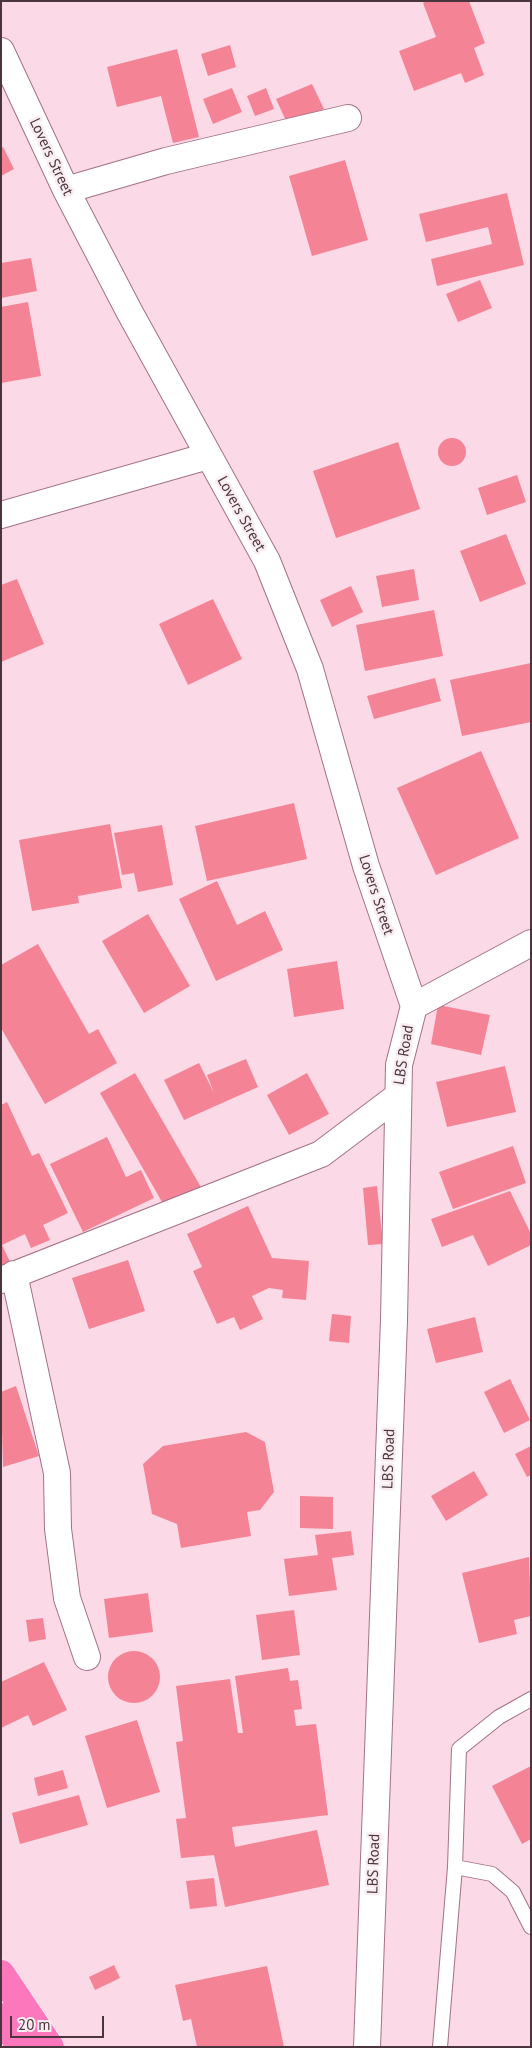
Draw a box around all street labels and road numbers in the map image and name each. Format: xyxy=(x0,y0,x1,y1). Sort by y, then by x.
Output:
street label: Lovers Street xyxy=(25,116,77,198)
street label: Lovers Street xyxy=(213,473,269,555)
street label: Lovers Street xyxy=(355,853,397,937)
street label: LBS Road xyxy=(390,1024,418,1086)
street label: LBS Road xyxy=(379,1429,399,1489)
street label: LBS Road xyxy=(364,1834,384,1894)

